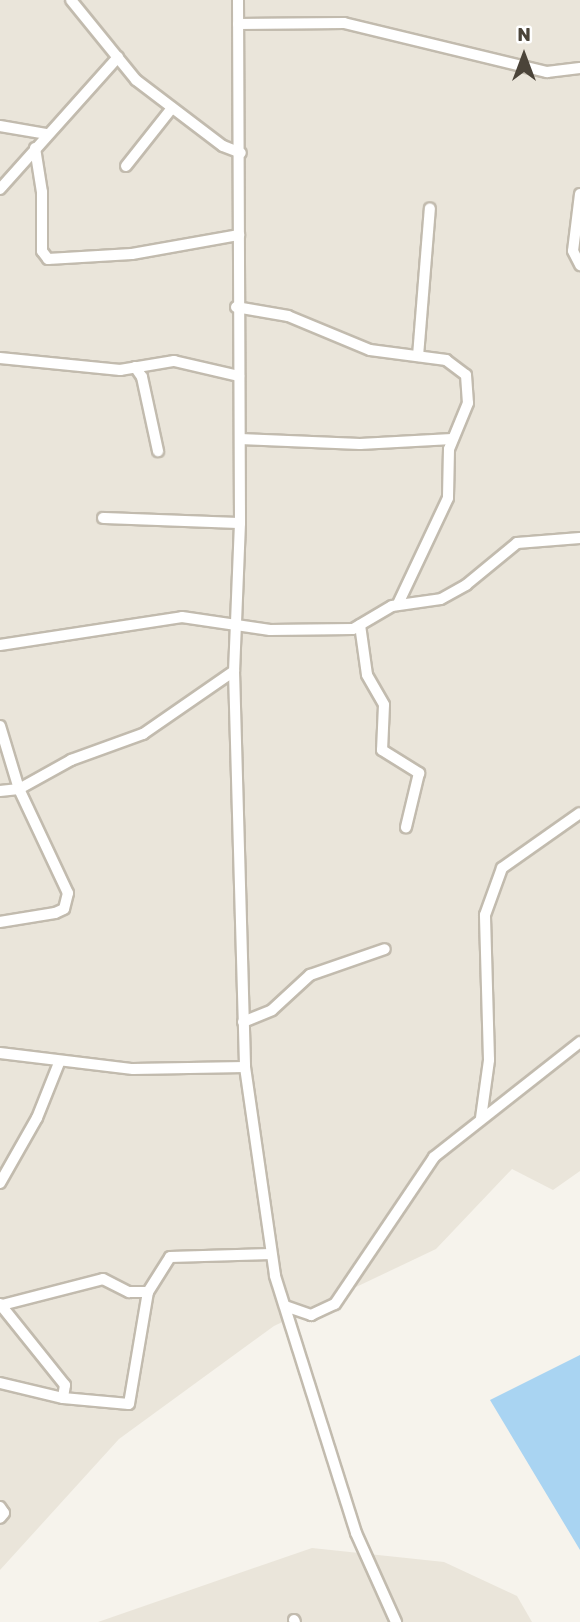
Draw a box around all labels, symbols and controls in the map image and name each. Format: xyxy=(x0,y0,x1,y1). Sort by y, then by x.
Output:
north arrow xyxy=(489,21,559,91)
text: N xyxy=(517,23,531,46)

